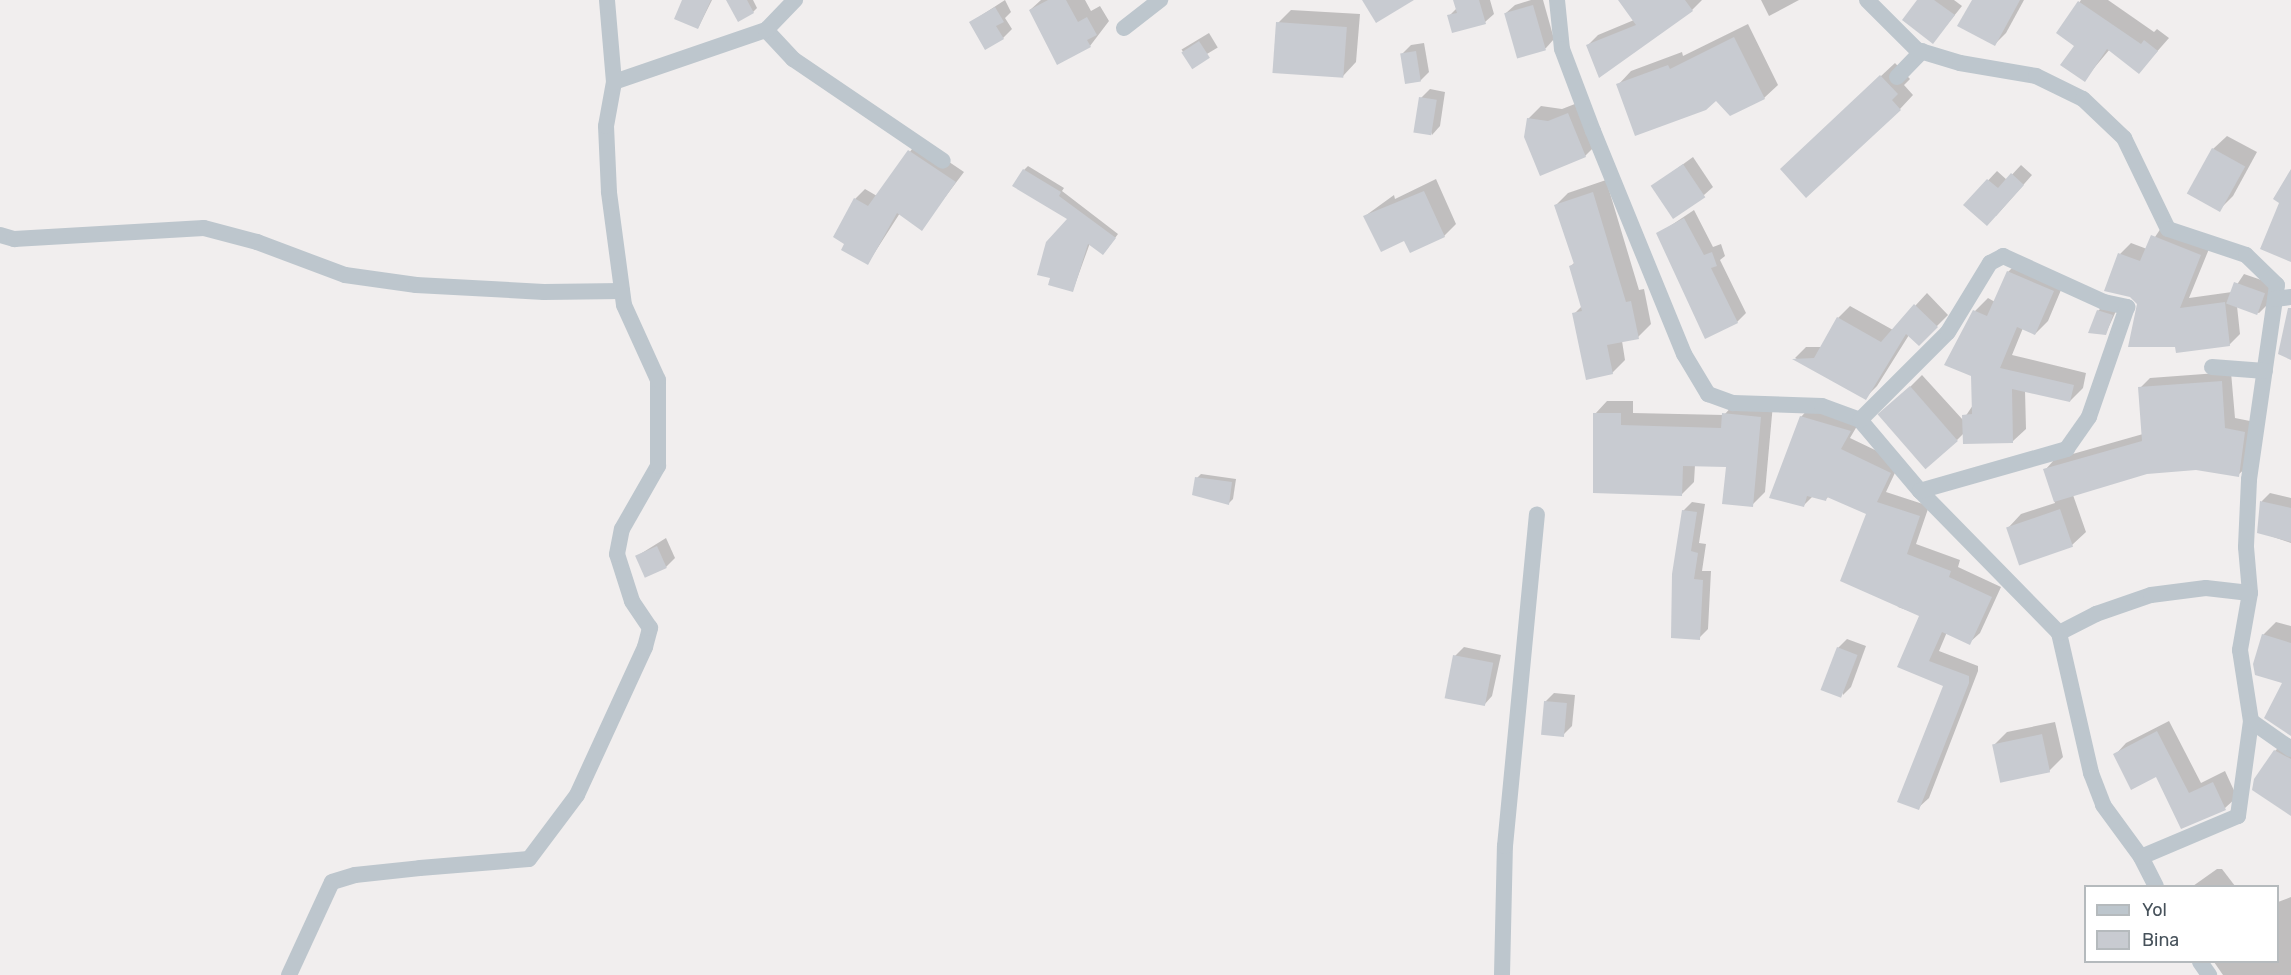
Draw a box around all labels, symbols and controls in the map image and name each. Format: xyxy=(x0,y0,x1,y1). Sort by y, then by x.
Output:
legend xyxy=(2084,885,2279,963)
text: Yol xyxy=(2142,899,2167,921)
text: Bina xyxy=(2142,929,2179,951)

